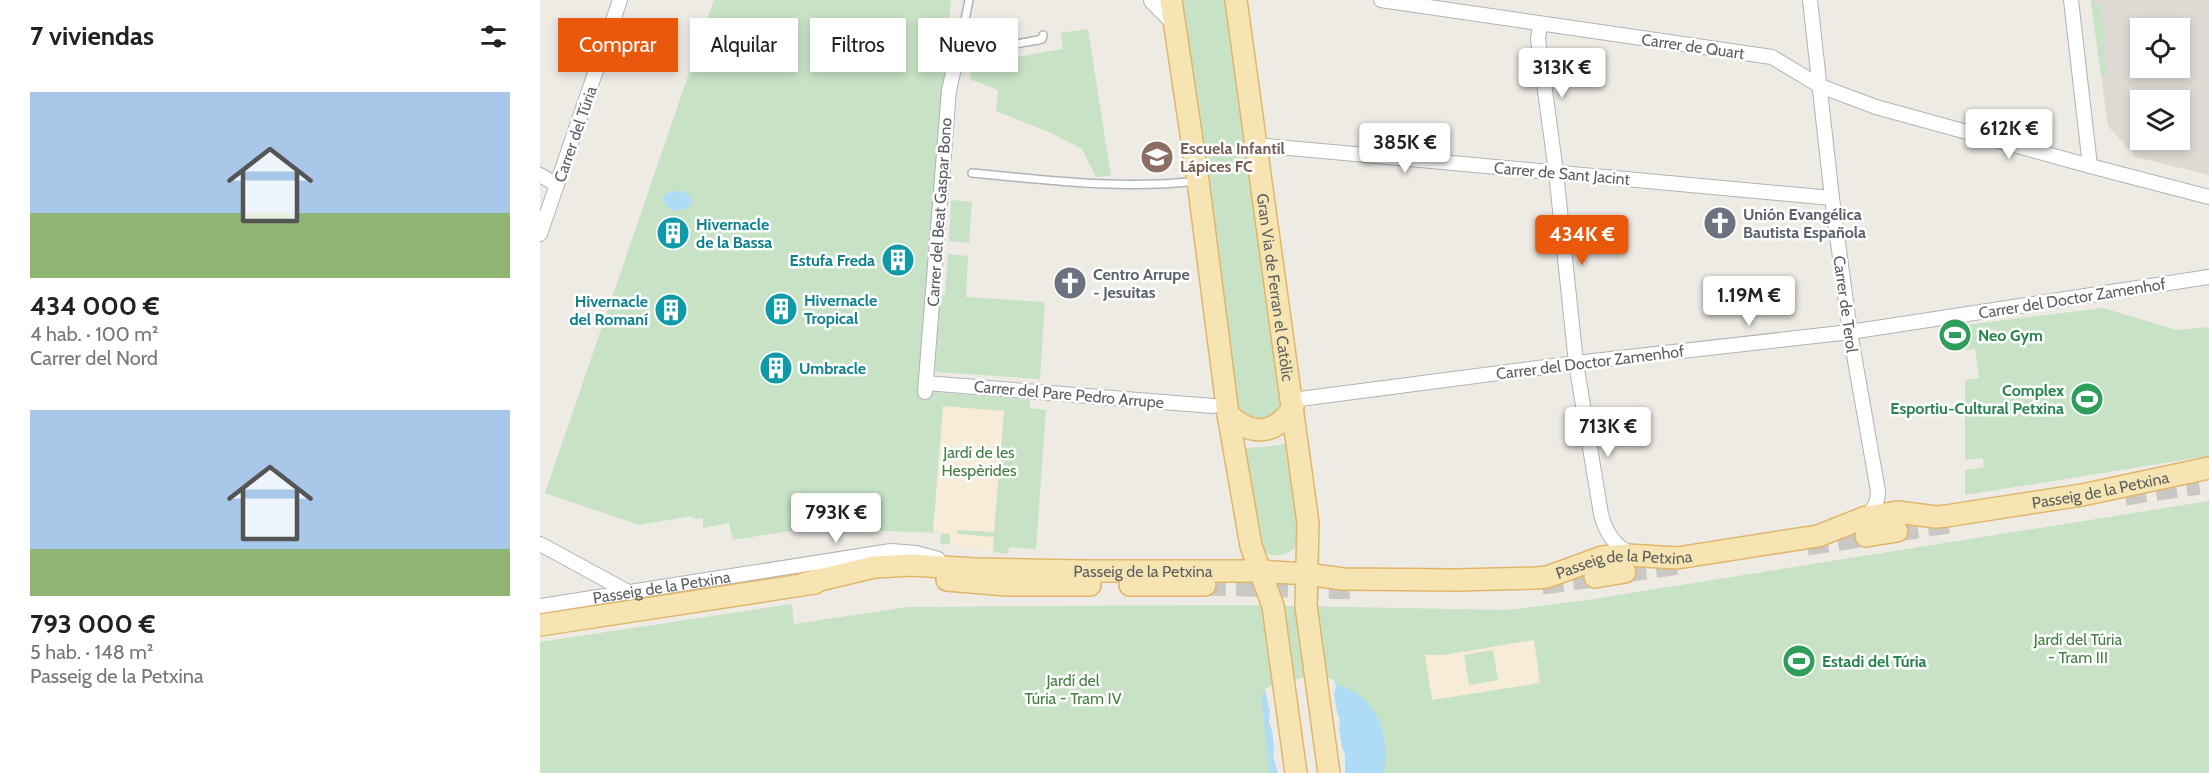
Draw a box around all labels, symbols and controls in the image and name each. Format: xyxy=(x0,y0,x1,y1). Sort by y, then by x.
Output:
chip: Comprar xyxy=(558,18,678,72)
chip: Alquilar xyxy=(690,18,798,72)
chip: Filtros xyxy=(810,18,906,72)
chip: Nuevo xyxy=(918,18,1018,72)
map controls xyxy=(2130,18,2190,150)
button: locate xyxy=(2130,18,2190,78)
text: 7 viviendas xyxy=(30,20,154,52)
icon: filters xyxy=(477,20,510,53)
street label: Carrer de Quart xyxy=(1640,30,1746,63)
pin: 313K € xyxy=(1513,48,1611,99)
text: 313K € xyxy=(1533,55,1591,79)
street label: Carrer del Túria xyxy=(550,83,601,185)
button: layers xyxy=(2130,90,2190,150)
pin: 612K € xyxy=(1960,109,2058,160)
text: 612K € xyxy=(1979,116,2039,140)
street label: Carrer del Beat Gaspar Bono xyxy=(923,117,956,307)
pin: 385K € xyxy=(1356,123,1454,174)
text: 385K € xyxy=(1373,130,1437,154)
icon: home xyxy=(216,131,324,239)
school or university icon: Escuela Infantil Lápices FC xyxy=(1139,139,1175,175)
place label: Escuela Infantil Lápices FC xyxy=(1180,139,1285,176)
street label: Carrer de Sant Jacint xyxy=(1493,158,1631,189)
street label: Gran Via de Ferran el Catòlic xyxy=(1253,192,1297,382)
church icon: Unión Evangélica Bautista Española xyxy=(1702,205,1738,241)
place label: Unión Evangélica Bautista Española xyxy=(1743,205,1866,242)
building icon: Hivernacle de la Bassa xyxy=(655,215,691,251)
place label: Hivernacle de la Bassa xyxy=(696,215,772,252)
pin: 434K € xyxy=(1533,215,1631,266)
text: 434K € xyxy=(1549,222,1615,246)
building icon: Estufa Freda xyxy=(880,242,916,278)
place label: Estufa Freda xyxy=(790,251,875,270)
street label: Carrer de Terol xyxy=(1829,254,1862,354)
church icon: Centro Arrupe - Jesuitas xyxy=(1052,265,1088,301)
place label: Centro Arrupe - Jesuitas xyxy=(1093,265,1190,302)
street label: Carrer del Doctor Zamenhof xyxy=(1977,274,2168,323)
pin: 1.19M € xyxy=(1694,276,1804,327)
text: 1.19M € xyxy=(1717,283,1781,307)
text: 434 000 € xyxy=(30,290,160,322)
building icon: Hivernacle Tropical xyxy=(763,291,799,327)
place label: Hivernacle Tropical xyxy=(804,291,877,328)
place label: Hivernacle del Romaní xyxy=(569,292,648,329)
building icon: Hivernacle del Romaní xyxy=(653,292,689,328)
sports icon: Neo Gym xyxy=(1937,317,1973,353)
text: 4 hab. · 100 m² xyxy=(30,322,158,346)
place label: Neo Gym xyxy=(1978,326,2043,345)
street label: Carrer del Doctor Zamenhof xyxy=(1495,341,1686,383)
text: Carrer del Nord xyxy=(30,346,158,370)
building icon: Umbracle xyxy=(758,350,794,386)
place label: Umbracle xyxy=(799,359,866,378)
street label: Carrer del Pare Pedro Arrupe xyxy=(973,377,1165,412)
place label: Complex Esportiu-Cultural Petxina xyxy=(1890,381,2064,418)
sports icon: Complex Esportiu-Cultural Petxina xyxy=(2069,381,2105,417)
pin: 713K € xyxy=(1559,407,1657,458)
text: 713K € xyxy=(1579,414,1637,438)
park label: Jardí de les Hespèrides xyxy=(941,443,1017,480)
icon: home xyxy=(216,449,324,557)
street label: Passeig de la Petxina xyxy=(2031,468,2171,513)
pin: 793K € xyxy=(787,493,885,544)
text: 793K € xyxy=(805,500,867,524)
street label: Passeig de la Petxina xyxy=(1553,546,1694,583)
street label: Passeig de la Petxina xyxy=(1073,562,1213,581)
street label: Passeig de la Petxina xyxy=(591,567,732,608)
text: 793 000 € xyxy=(30,608,155,640)
park label: Jardí del Túria - Tram III xyxy=(2033,630,2123,667)
text: 5 hab. · 148 m² xyxy=(30,640,153,664)
sports icon: Estadi del Túria xyxy=(1781,643,1817,679)
place label: Estadi del Túria xyxy=(1822,652,1927,671)
text: Passeig de la Petxina xyxy=(30,664,204,688)
park label: Jardí del Túria - Tram IV xyxy=(1025,671,1122,708)

